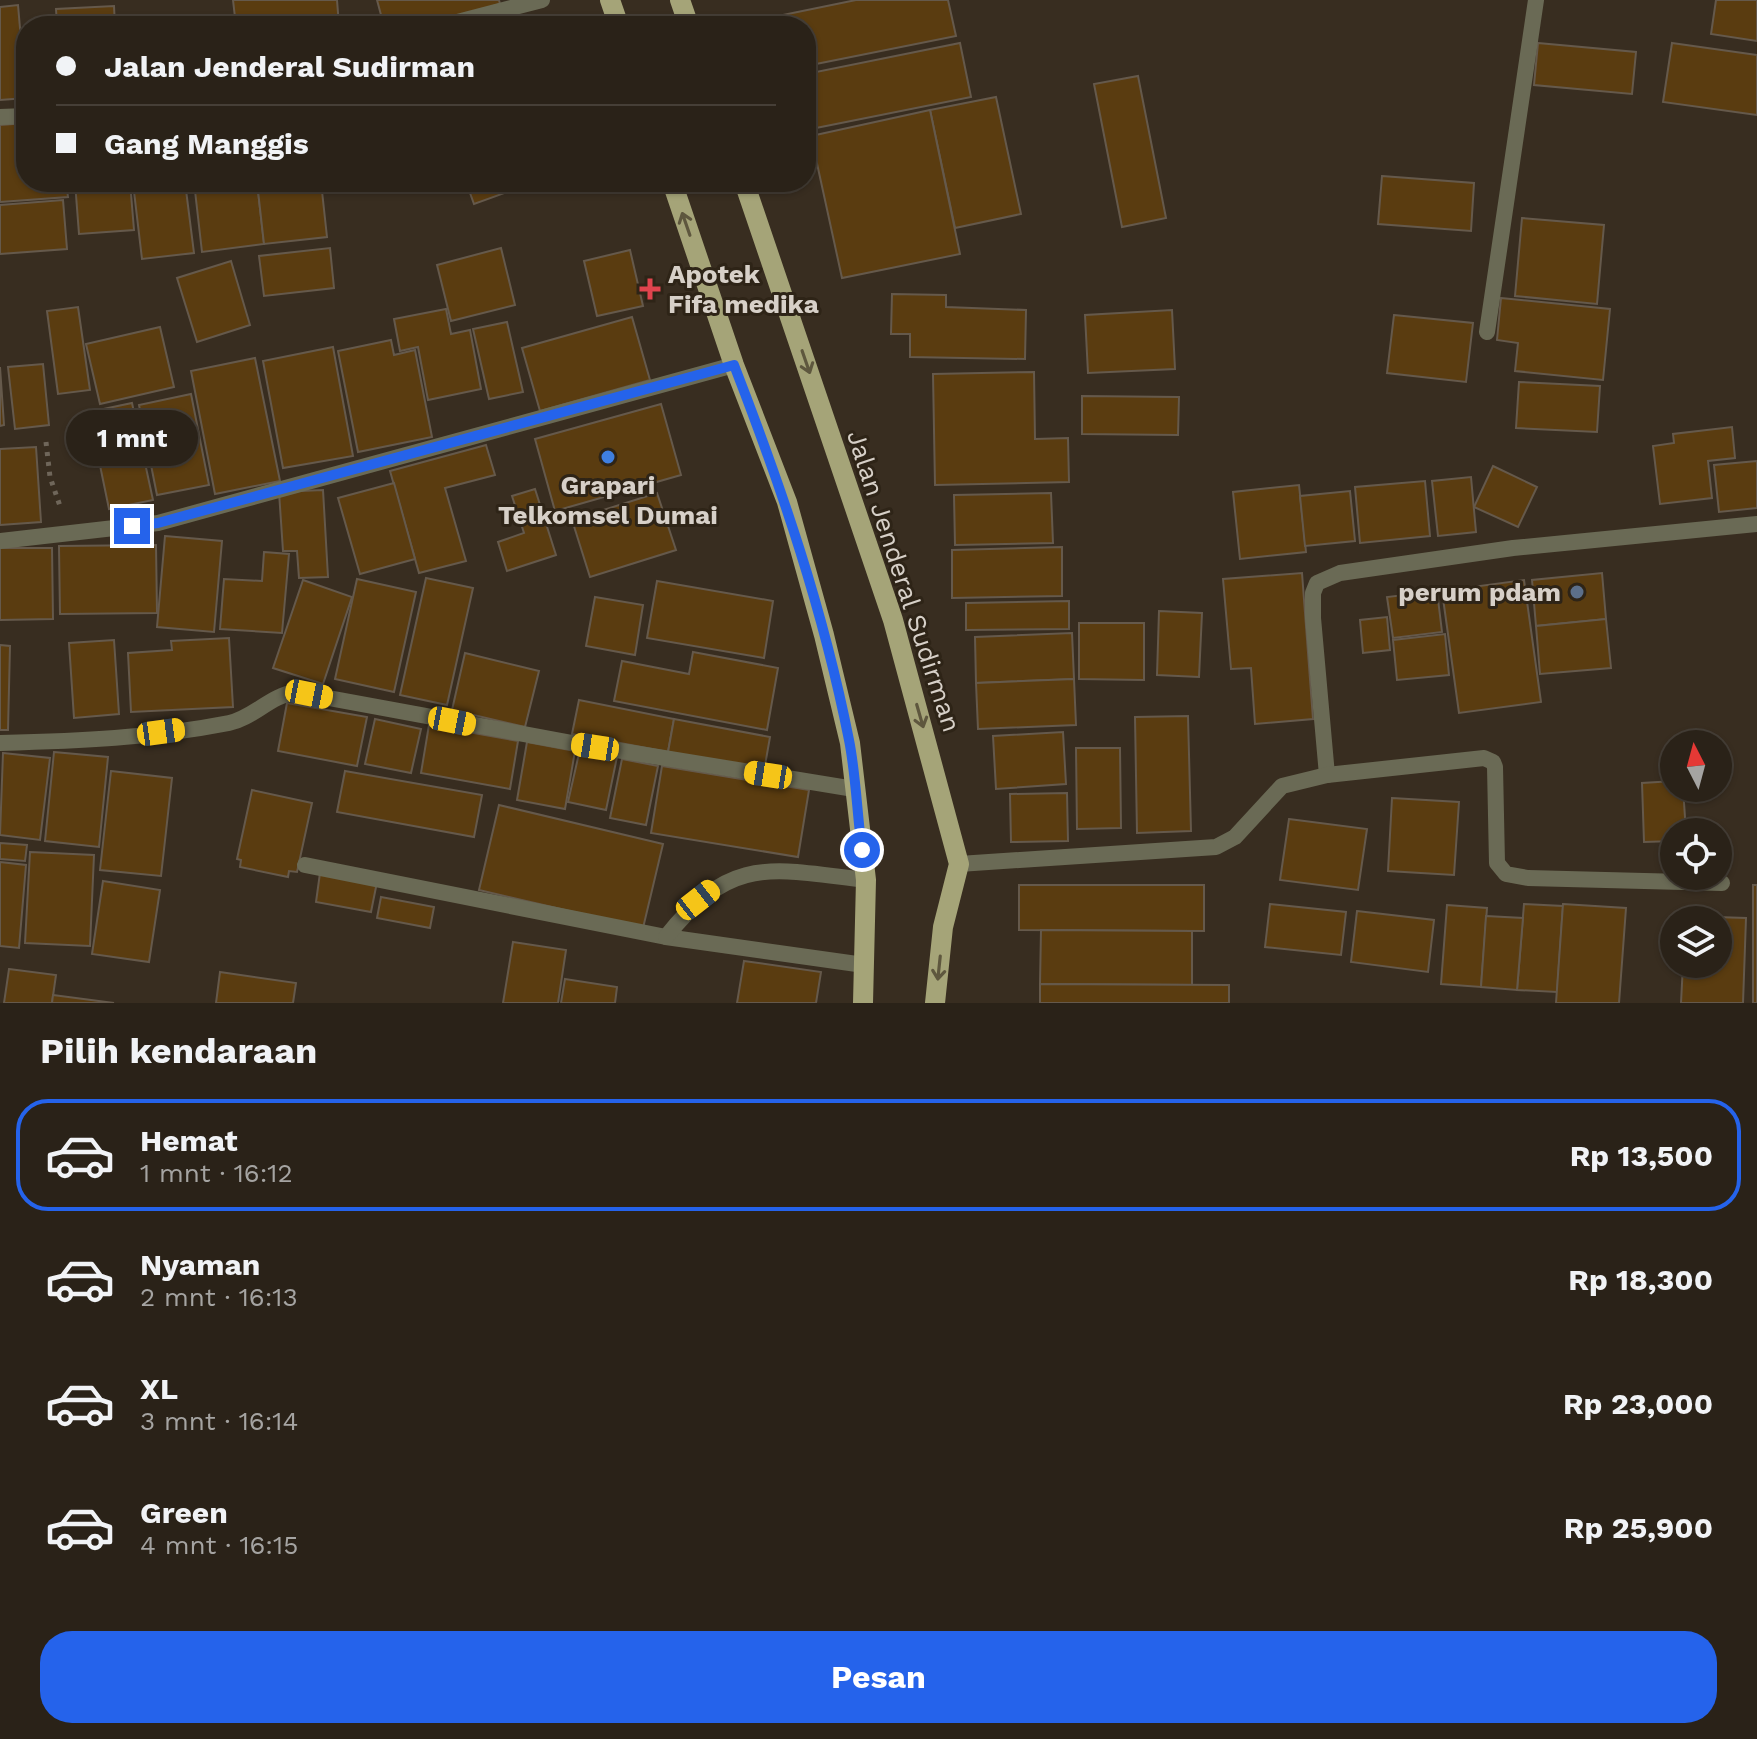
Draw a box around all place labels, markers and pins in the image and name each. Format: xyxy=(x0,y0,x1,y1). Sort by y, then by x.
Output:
place label: Apotek Fifa medika xyxy=(668,259,819,319)
marker: Apotek Fifa medika xyxy=(639,278,661,300)
marker: Grapari Telkomsel Dumai xyxy=(599,448,617,466)
place label: Grapari Telkomsel Dumai xyxy=(498,470,718,530)
place label: perum pdam xyxy=(1398,577,1561,607)
marker: perum pdam xyxy=(1568,583,1586,601)

